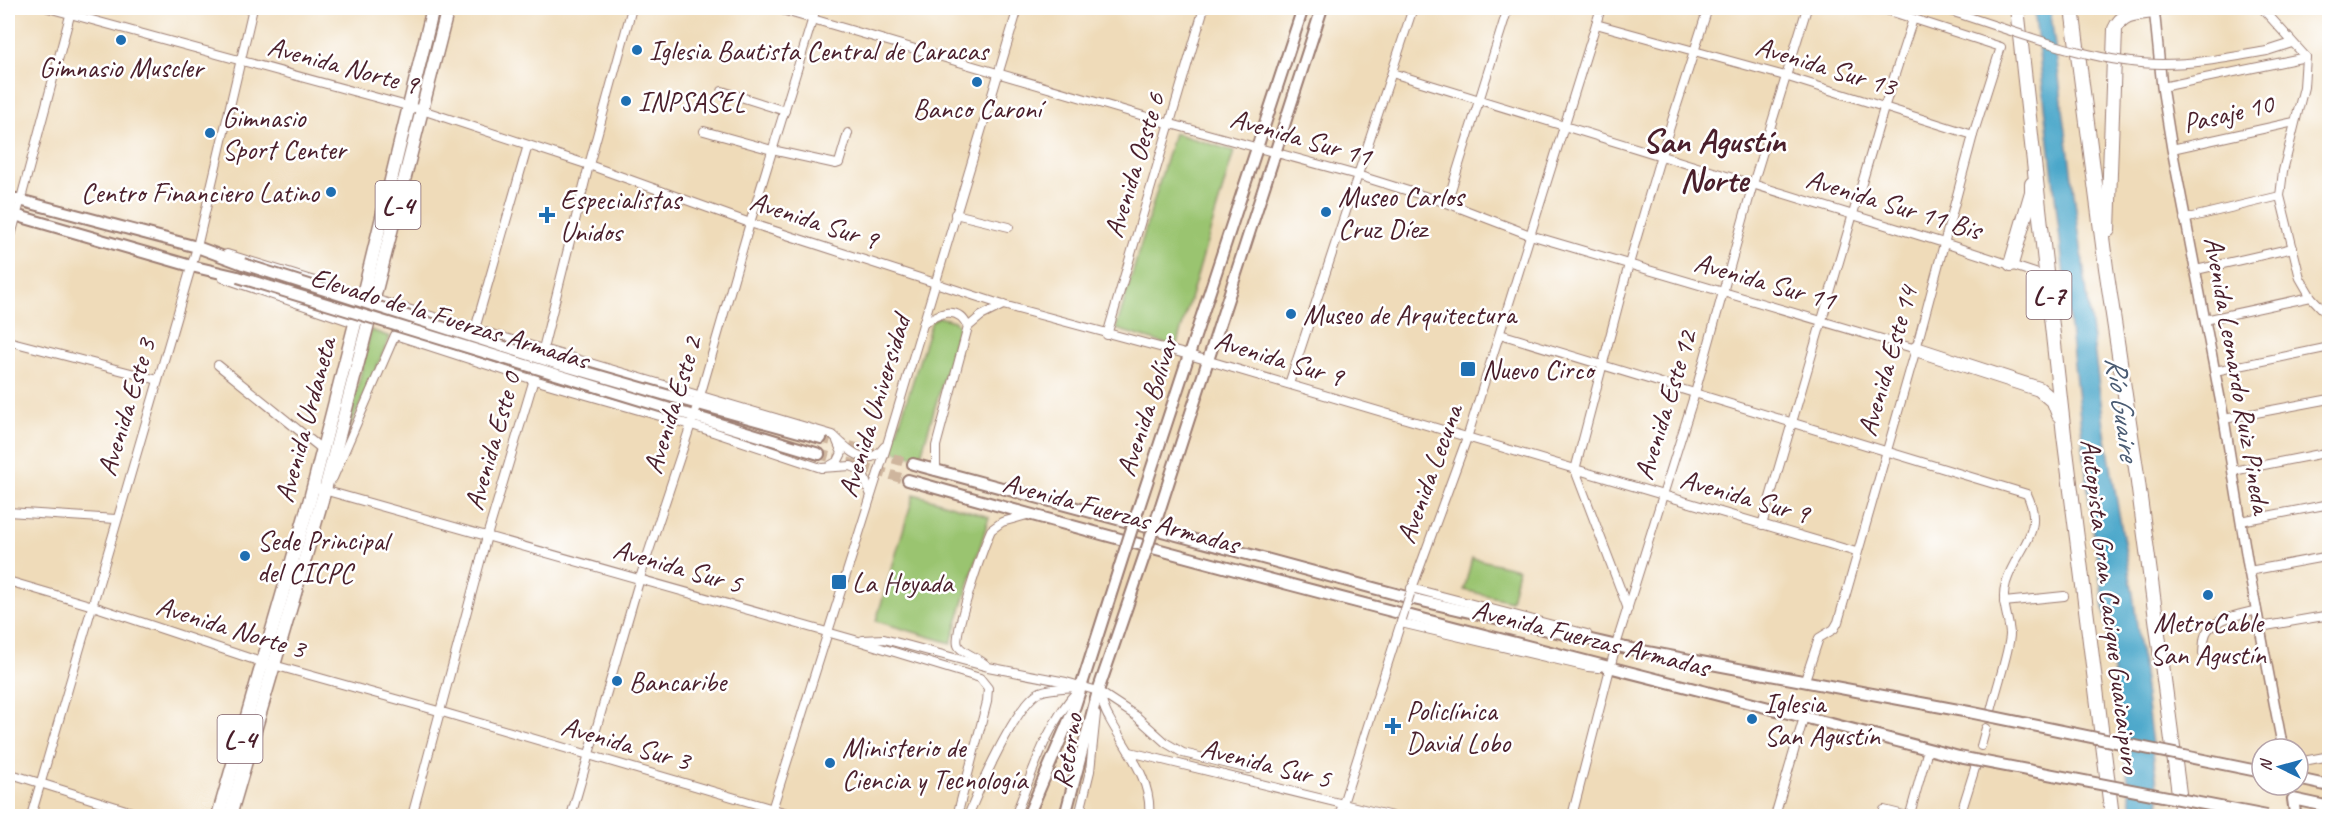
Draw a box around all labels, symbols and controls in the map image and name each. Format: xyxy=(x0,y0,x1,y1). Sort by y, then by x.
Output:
street label: Avenida Norte 9 xyxy=(264,28,424,102)
street label: Avenida Sur 13 xyxy=(1752,28,1903,105)
marker: Gimnasio Muscler xyxy=(114,33,128,47)
place label: Iglesia Bautista Central de Caracas xyxy=(649,33,991,68)
marker: Iglesia Bautista Central de Caracas xyxy=(630,43,644,57)
place label: Gimnasio Muscler xyxy=(39,50,206,85)
marker: Banco Caroní xyxy=(970,75,984,89)
place label: INPSASEL xyxy=(638,84,745,119)
street label: Pasaje 10 xyxy=(2179,85,2279,140)
street label: Avenida Oeste 6 xyxy=(1095,87,1173,242)
place label: Banco Caroní xyxy=(913,91,1047,126)
marker: INPSASEL xyxy=(619,94,633,108)
place label: Gimnasio Sport Center xyxy=(222,100,348,167)
street label: Avenida Sur 11 xyxy=(1227,100,1377,174)
district label: San Agustín Norte xyxy=(1643,119,1787,201)
marker: Gimnasio Sport Center xyxy=(203,126,217,140)
street label: Avenida Sur 11 Bis xyxy=(1802,161,1988,248)
place label: Centro Financiero Latino xyxy=(81,175,321,210)
place label: Museo Carlos Cruz Díez xyxy=(1338,179,1466,246)
road number: L-4 xyxy=(376,181,420,229)
place label: Especialistas Unidos xyxy=(560,182,683,249)
street label: Avenida Sur 9 xyxy=(746,183,885,258)
marker: Centro Financiero Latino xyxy=(324,185,338,199)
marker: Museo Carlos Cruz Díez xyxy=(1319,205,1333,219)
marker: Especialistas Unidos xyxy=(538,206,556,224)
street label: Avenida Leonardo Ruiz Pineda xyxy=(2196,234,2280,519)
street label: Avenida Sur 11 xyxy=(1691,244,1841,318)
street label: Elevado de la Fuerzas Armadas xyxy=(307,259,596,378)
road number: L-7 xyxy=(2026,271,2072,319)
street label: Avenida Este 14 xyxy=(1849,280,1926,440)
place label: Museo de Arquitectura xyxy=(1303,297,1518,332)
street label: Avenida Universidad xyxy=(830,307,919,501)
marker: Museo de Arquitectura xyxy=(1284,307,1298,321)
street label: Avenida Sur 9 xyxy=(1211,322,1350,395)
street label: Avenida Este 12 xyxy=(1626,324,1705,484)
street label: Avenida Este 2 xyxy=(635,330,710,478)
street label: Avenida Bolívar xyxy=(1108,330,1187,480)
street label: Avenida Urdaneta xyxy=(266,331,344,506)
street label: Avenida Este 3 xyxy=(89,332,164,480)
place label: Nuevo Circo xyxy=(1482,352,1596,387)
water label: Río Guaire xyxy=(2097,354,2150,466)
marker: Nuevo Circo xyxy=(1459,360,1477,378)
street label: Avenida Este 0 xyxy=(456,366,529,514)
street label: Avenida Lecuna xyxy=(1388,398,1471,548)
street label: Autopista Gran Cacique Guaicaipuro xyxy=(2073,437,2149,777)
street label: Avenida Sur 9 xyxy=(1677,461,1816,532)
street label: Avenida Fuerzas Armadas xyxy=(999,465,1245,562)
place label: Sede Principal del CICPC xyxy=(257,523,394,590)
street label: Avenida Sur 5 xyxy=(610,531,748,601)
marker: Sede Principal del CICPC xyxy=(238,549,252,563)
place label: La Hoyada xyxy=(852,565,955,600)
marker: La Hoyada xyxy=(830,573,848,591)
street label: Avenida Norte 3 xyxy=(152,588,312,667)
marker: MetroCable San Agustín xyxy=(2201,588,2215,602)
street label: Avenida Fuerzas Armadas xyxy=(1469,592,1715,685)
place label: MetroCable San Agustín xyxy=(2150,605,2267,672)
place label: Bancaribe xyxy=(629,664,728,699)
marker: Bancaribe xyxy=(610,674,624,688)
place label: Iglesia San Agustín xyxy=(1764,686,1881,753)
place label: Policlínica David Lobo xyxy=(1406,693,1512,760)
street label: Avenida Sur 3 xyxy=(558,708,697,779)
street label: Retorno xyxy=(1044,709,1091,791)
marker: Iglesia San Agustín xyxy=(1745,712,1759,726)
road number: L-4 xyxy=(218,715,262,763)
marker: Policlínica David Lobo xyxy=(1384,717,1402,735)
place label: Ministerio de Ciencia y Tecnología xyxy=(842,730,1029,797)
street label: Avenida Sur 5 xyxy=(1198,730,1336,796)
north arrow xyxy=(2250,737,2310,797)
marker: Ministerio de Ciencia y Tecnología xyxy=(823,756,837,770)
text: N xyxy=(2256,757,2277,772)

